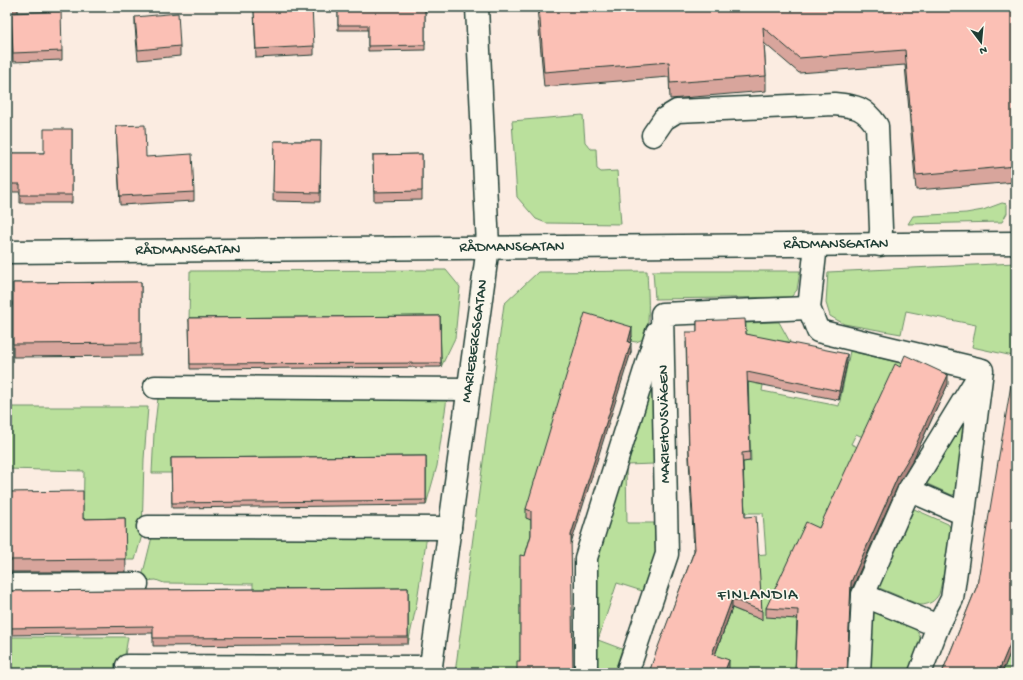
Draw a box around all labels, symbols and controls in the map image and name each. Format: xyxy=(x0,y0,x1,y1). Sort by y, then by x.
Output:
north arrow xyxy=(961,22,1001,62)
text: N xyxy=(978,43,988,56)
street label: RÅDMANSGATAN xyxy=(783,235,889,254)
street label: RÅDMANSGATAN xyxy=(459,238,565,257)
street label: RÅDMANSGATAN xyxy=(135,241,241,260)
street label: MARIEBERGSGATAN xyxy=(458,278,493,404)
street label: MARIEHOVSVÄGEN xyxy=(655,364,675,484)
district label: FINLANDIA xyxy=(717,587,799,606)

